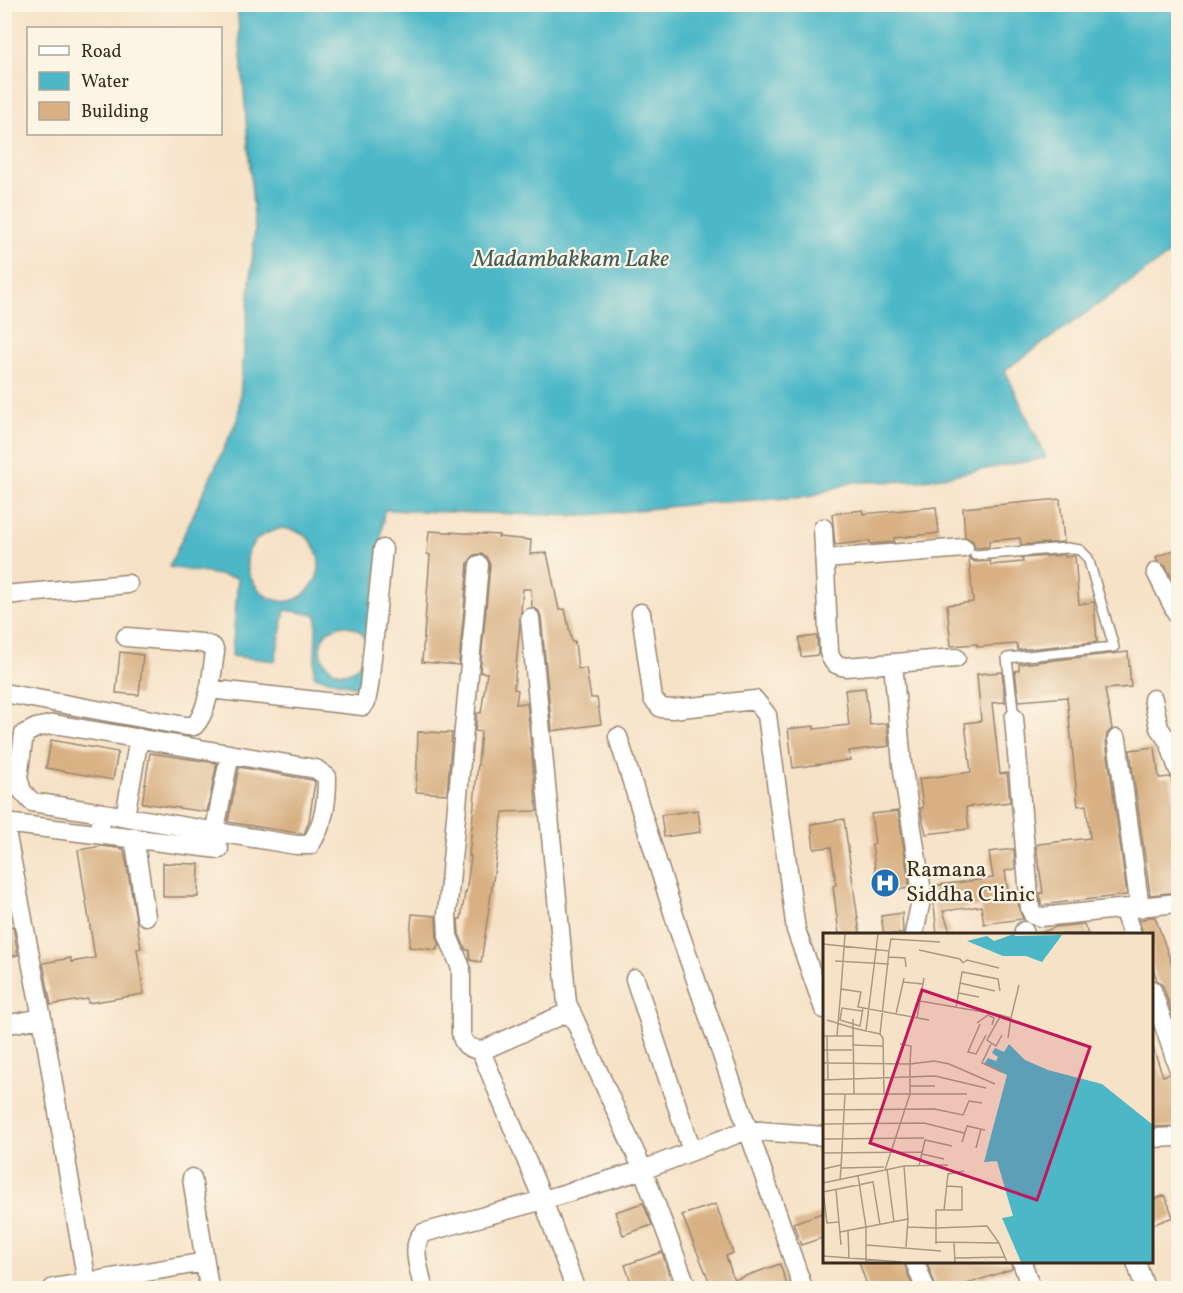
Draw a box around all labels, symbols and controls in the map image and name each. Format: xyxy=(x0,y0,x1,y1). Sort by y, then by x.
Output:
legend xyxy=(27,27,222,135)
text: Road xyxy=(81,40,122,65)
text: Water xyxy=(81,70,129,95)
text: Building xyxy=(81,100,149,125)
water label: Madambakkam Lake xyxy=(472,243,669,277)
place label: Ramana Siddha Clinic xyxy=(906,855,1035,911)
hospital icon: Ramana Siddha Clinic xyxy=(869,867,901,899)
inset map xyxy=(823,933,1153,1263)

